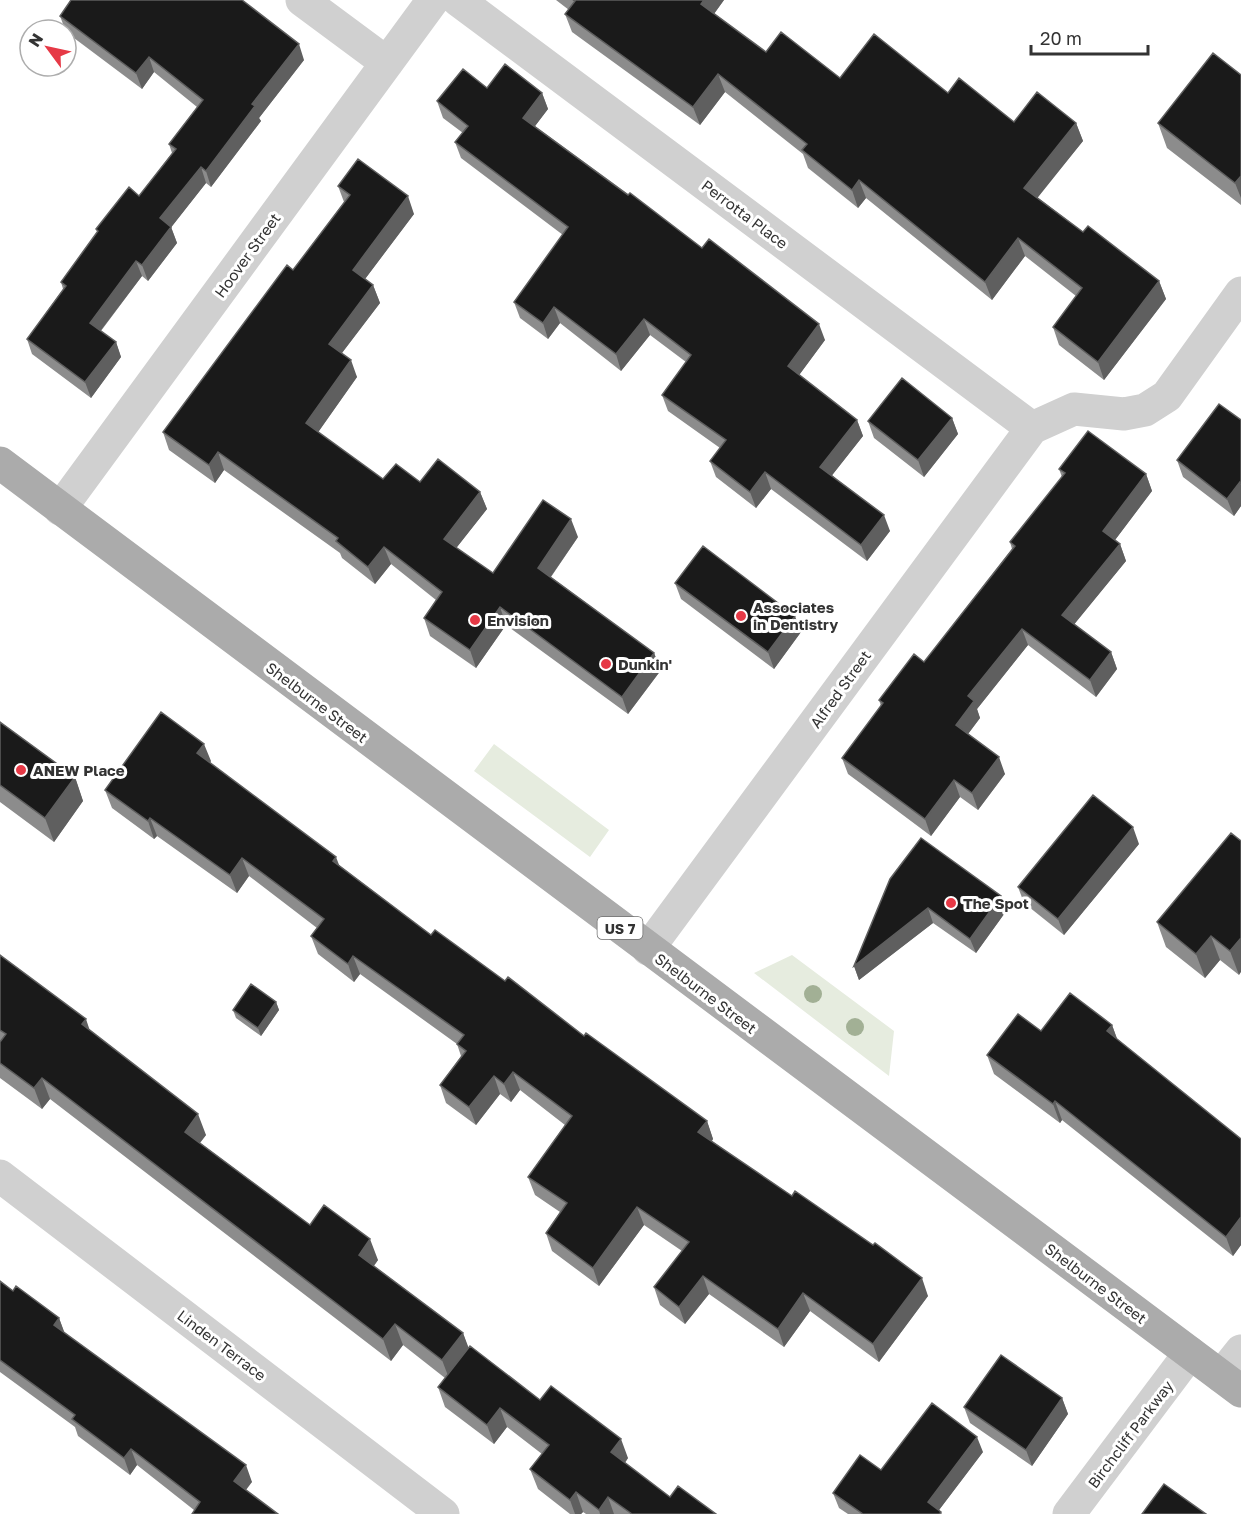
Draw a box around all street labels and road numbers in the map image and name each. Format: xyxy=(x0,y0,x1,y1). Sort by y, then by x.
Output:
street label: Perrotta Place xyxy=(698,176,792,252)
street label: Hoover Street xyxy=(210,209,284,301)
street label: Alfred Street xyxy=(806,647,874,731)
street label: Shelburne Street xyxy=(263,658,371,746)
road number: US 7 xyxy=(598,917,642,939)
street label: Shelburne Street xyxy=(652,949,760,1037)
street label: Shelburne Street xyxy=(1042,1239,1150,1327)
street label: Linden Terrace xyxy=(174,1306,270,1384)
street label: Birchcliff Parkway xyxy=(1084,1376,1177,1491)

